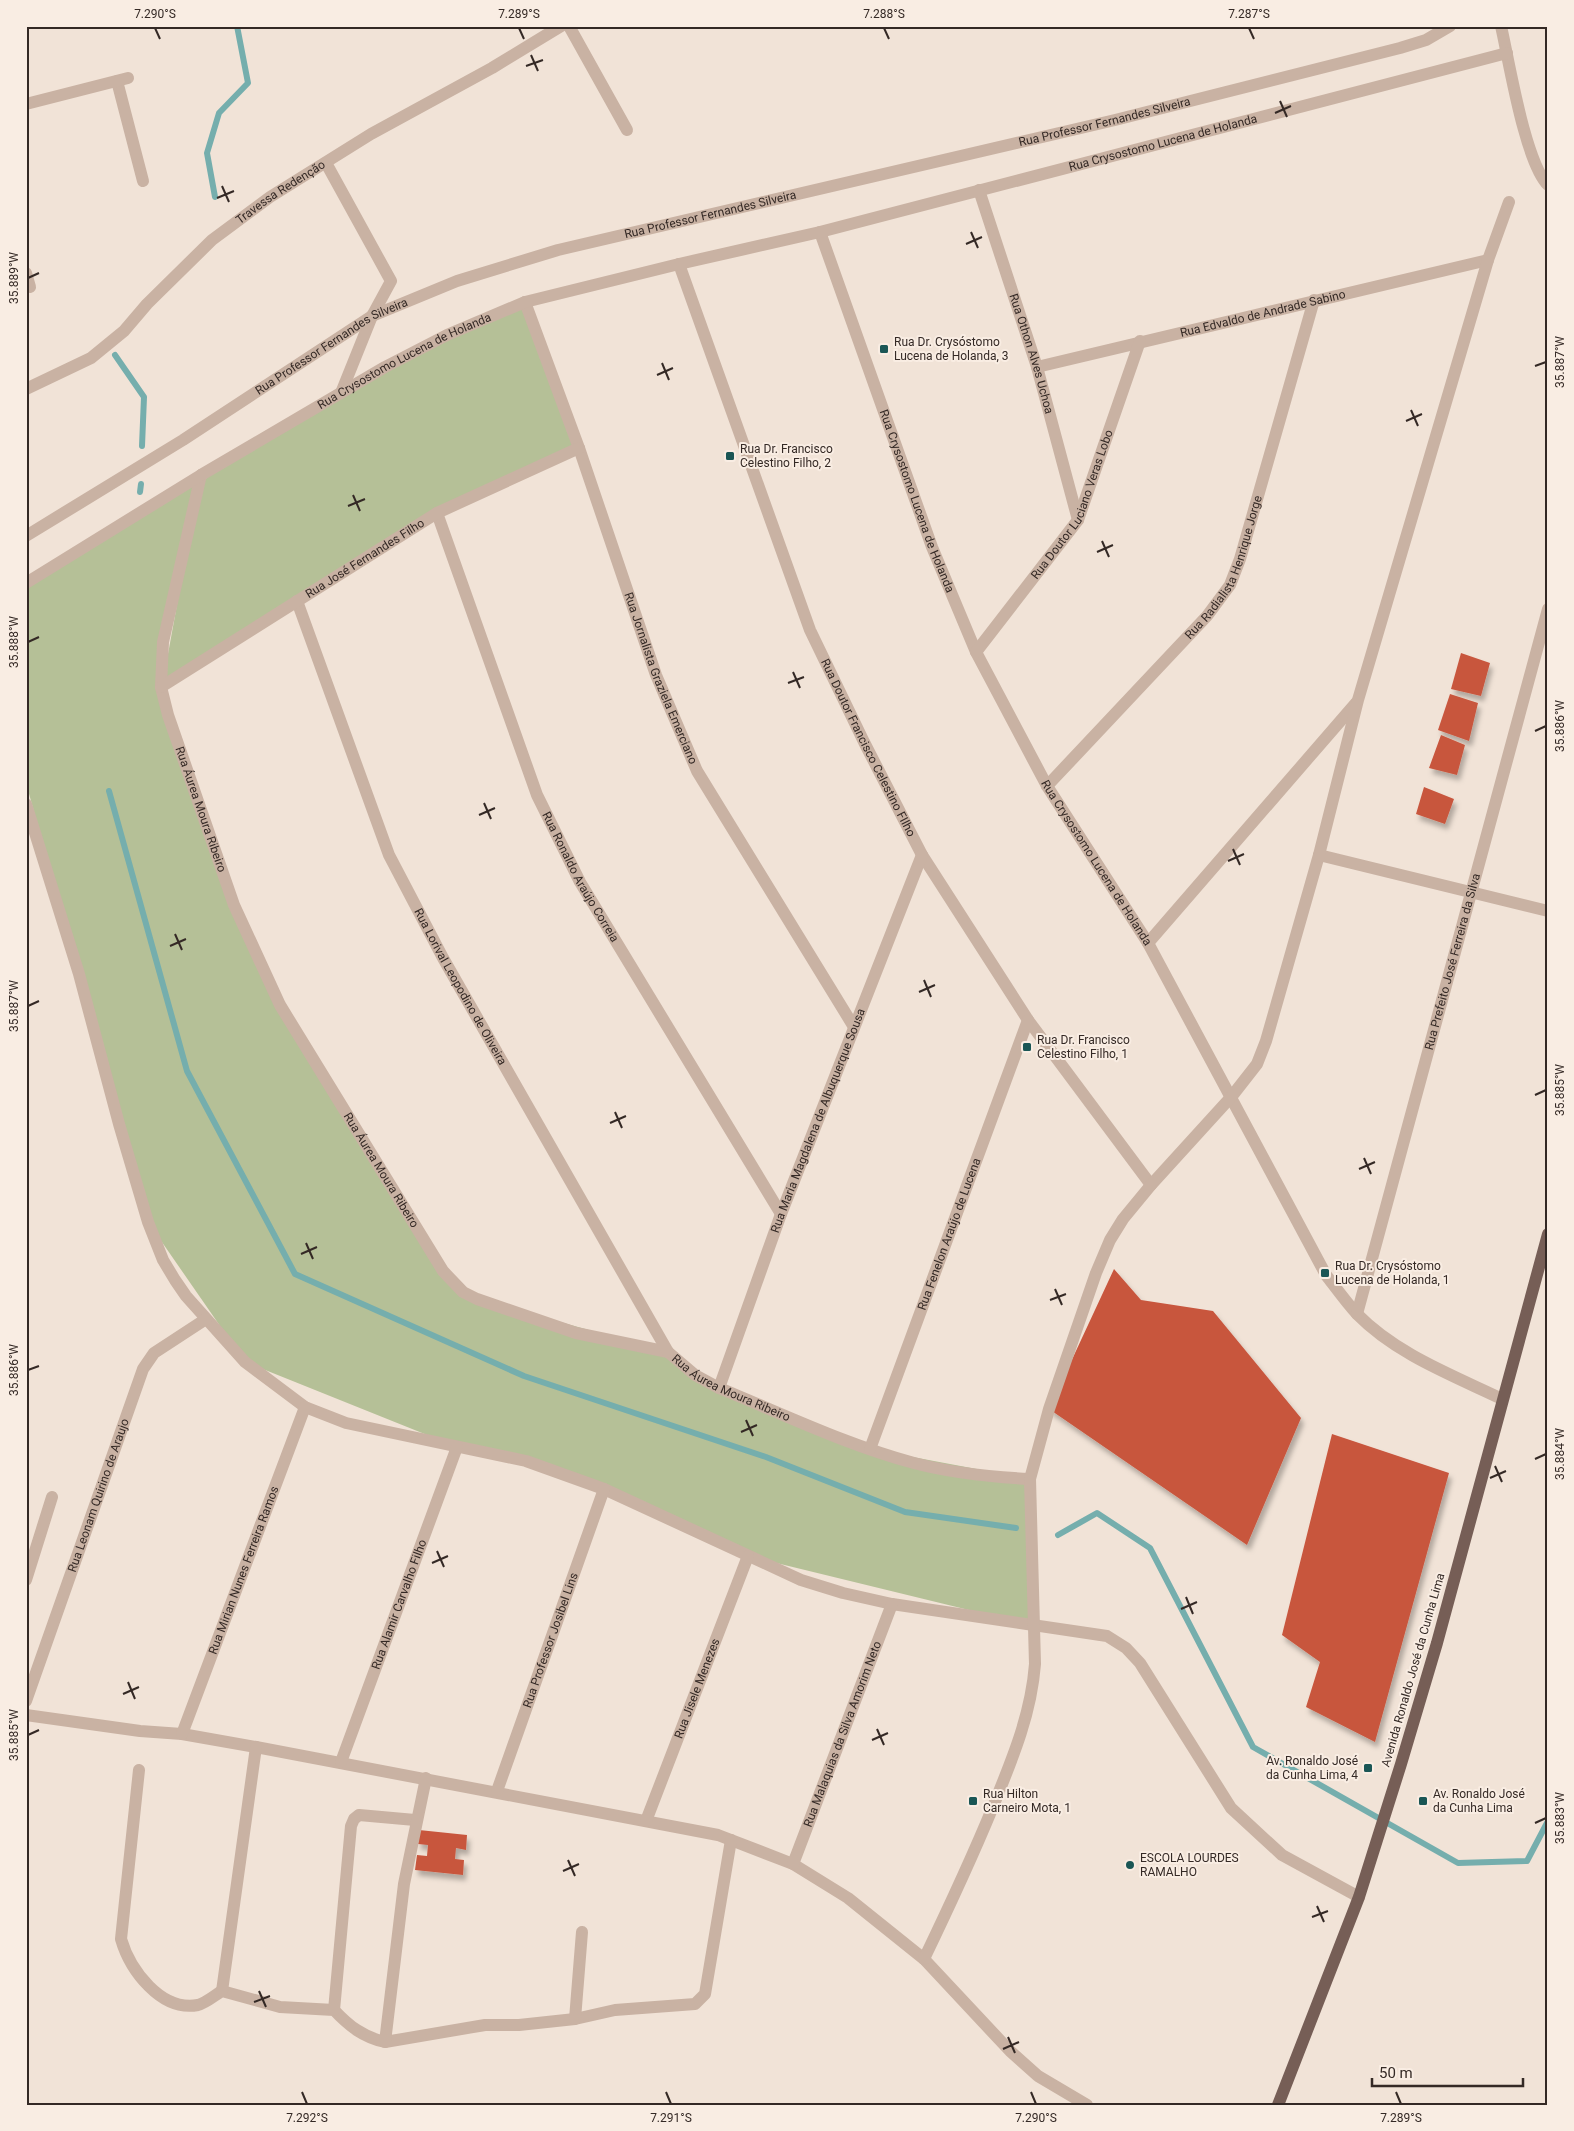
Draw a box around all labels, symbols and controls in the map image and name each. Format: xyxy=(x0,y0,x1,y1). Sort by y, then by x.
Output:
text: 7.290°S xyxy=(134,7,176,21)
text: 7.289°S xyxy=(498,7,540,21)
text: 7.288°S xyxy=(863,7,905,21)
text: 7.287°S xyxy=(1228,7,1270,21)
street label: Rua Professor Fernandes Silveira xyxy=(1017,94,1192,149)
street label: Rua Crysostomo Lucena de Holanda xyxy=(1067,111,1259,174)
street label: Travessa Redenção xyxy=(233,157,328,227)
street label: Rua Professor Fernandes Silveira xyxy=(623,188,798,241)
text: 35.889°W xyxy=(7,252,21,304)
street label: Rua Edvaldo de Andrade Sabino xyxy=(1179,287,1347,340)
street label: Rua Othon Alves Uchoa xyxy=(1006,292,1056,415)
street label: Rua Professor Fernandes Silveira xyxy=(253,295,410,398)
street label: Rua Crysostomo Lucena de Holanda xyxy=(315,310,493,412)
place label: Rua Dr. Crysóstomo Lucena de Holanda, 3 xyxy=(894,335,1009,363)
text: 35.887°W xyxy=(1553,336,1567,388)
marker: Rua Dr. Crysóstomo Lucena de Holanda, 3 xyxy=(878,343,890,355)
street label: Rua Crysostomo Lucena de Holanda xyxy=(877,408,957,595)
street label: Rua Doutor Luciano Veras Lobo xyxy=(1028,428,1116,582)
place label: Rua Dr. Francisco Celestino Filho, 2 xyxy=(740,442,833,470)
marker: Rua Dr. Francisco Celestino Filho, 2 xyxy=(724,450,736,462)
street label: Rua Radialista Henrique Jorge xyxy=(1182,494,1265,642)
street label: Rua José Fernandes Filho xyxy=(303,516,427,601)
street label: Rua Jornalista Graziela Emerciano xyxy=(621,591,700,766)
text: 35.888°W xyxy=(7,616,21,668)
street label: Rua Doutor Francisco Celestino FIlho xyxy=(818,657,918,839)
text: 35.886°W xyxy=(1553,700,1567,752)
street label: Rua Áurea Moura Ribeiro xyxy=(172,745,229,874)
street label: Rua Crysostomo Lucena de Holanda xyxy=(1038,778,1155,948)
street label: Rua Ronaldo Araújo Correia xyxy=(539,809,622,945)
street label: Rua Prefeito José Ferreira da Silva xyxy=(1422,872,1483,1052)
street label: Rua Lorival Leopodino de Oliveira xyxy=(411,906,510,1068)
text: 35.887°W xyxy=(7,980,21,1032)
street label: Rua Maria Magdalena de Albuquerque Sousa xyxy=(768,1006,868,1235)
place label: Rua Dr. Francisco Celestino Filho, 1 xyxy=(1037,1033,1130,1061)
marker: Rua Dr. Francisco Celestino Filho, 1 xyxy=(1021,1041,1033,1053)
text: 35.885°W xyxy=(1553,1064,1567,1116)
street label: Rua Áurea Moura Ribeiro xyxy=(341,1110,422,1230)
street label: Rua Fenelon Araújo de Lucena xyxy=(915,1156,984,1312)
place label: Rua Dr. Crysóstomo Lucena de Holanda, 1 xyxy=(1335,1259,1450,1287)
marker: Rua Dr. Crysóstomo Lucena de Holanda, 1 xyxy=(1319,1267,1331,1279)
text: 35.886°W xyxy=(7,1344,21,1396)
street label: Rua Áurea Moura Ribeiro xyxy=(669,1351,792,1424)
street label: Rua Leonam Quirino de Araujo xyxy=(65,1417,132,1574)
text: 35.884°W xyxy=(1553,1428,1567,1480)
street label: Rua Mirian Nunes Ferreira Ramos xyxy=(206,1484,282,1656)
street label: Rua Alamir Carvalho Filho xyxy=(369,1537,429,1671)
street label: Rua Professor Josibel Lins xyxy=(520,1571,581,1710)
street label: Avenida Ronaldo José da Cunha Lima xyxy=(1379,1571,1447,1769)
street label: Rua Jisele Menezes xyxy=(671,1636,723,1741)
street label: Rua Malaquias da Silva Amorim Neto xyxy=(801,1639,884,1829)
text: 35.885°W xyxy=(7,1709,21,1761)
place label: Av. Ronaldo José da Cunha Lima, 4 xyxy=(1266,1754,1358,1782)
marker: Av. Ronaldo José da Cunha Lima, 4 xyxy=(1362,1762,1374,1774)
place label: Rua Hilton Carneiro Mota, 1 xyxy=(983,1787,1071,1815)
place label: Av. Ronaldo José da Cunha Lima xyxy=(1433,1787,1525,1815)
text: 35.883°W xyxy=(1553,1792,1567,1844)
marker: Rua Hilton Carneiro Mota, 1 xyxy=(967,1795,979,1807)
marker: Av. Ronaldo José da Cunha Lima xyxy=(1417,1795,1429,1807)
place label: ESCOLA LOURDES RAMALHO xyxy=(1140,1851,1239,1879)
marker: ESCOLA LOURDES RAMALHO xyxy=(1124,1859,1136,1871)
scale bar xyxy=(1372,2056,1523,2088)
text: 50 m xyxy=(1379,2064,1413,2082)
text: 7.292°S xyxy=(286,2111,328,2125)
text: 7.291°S xyxy=(650,2111,692,2125)
text: 7.290°S xyxy=(1015,2111,1057,2125)
text: 7.289°S xyxy=(1380,2111,1422,2125)

